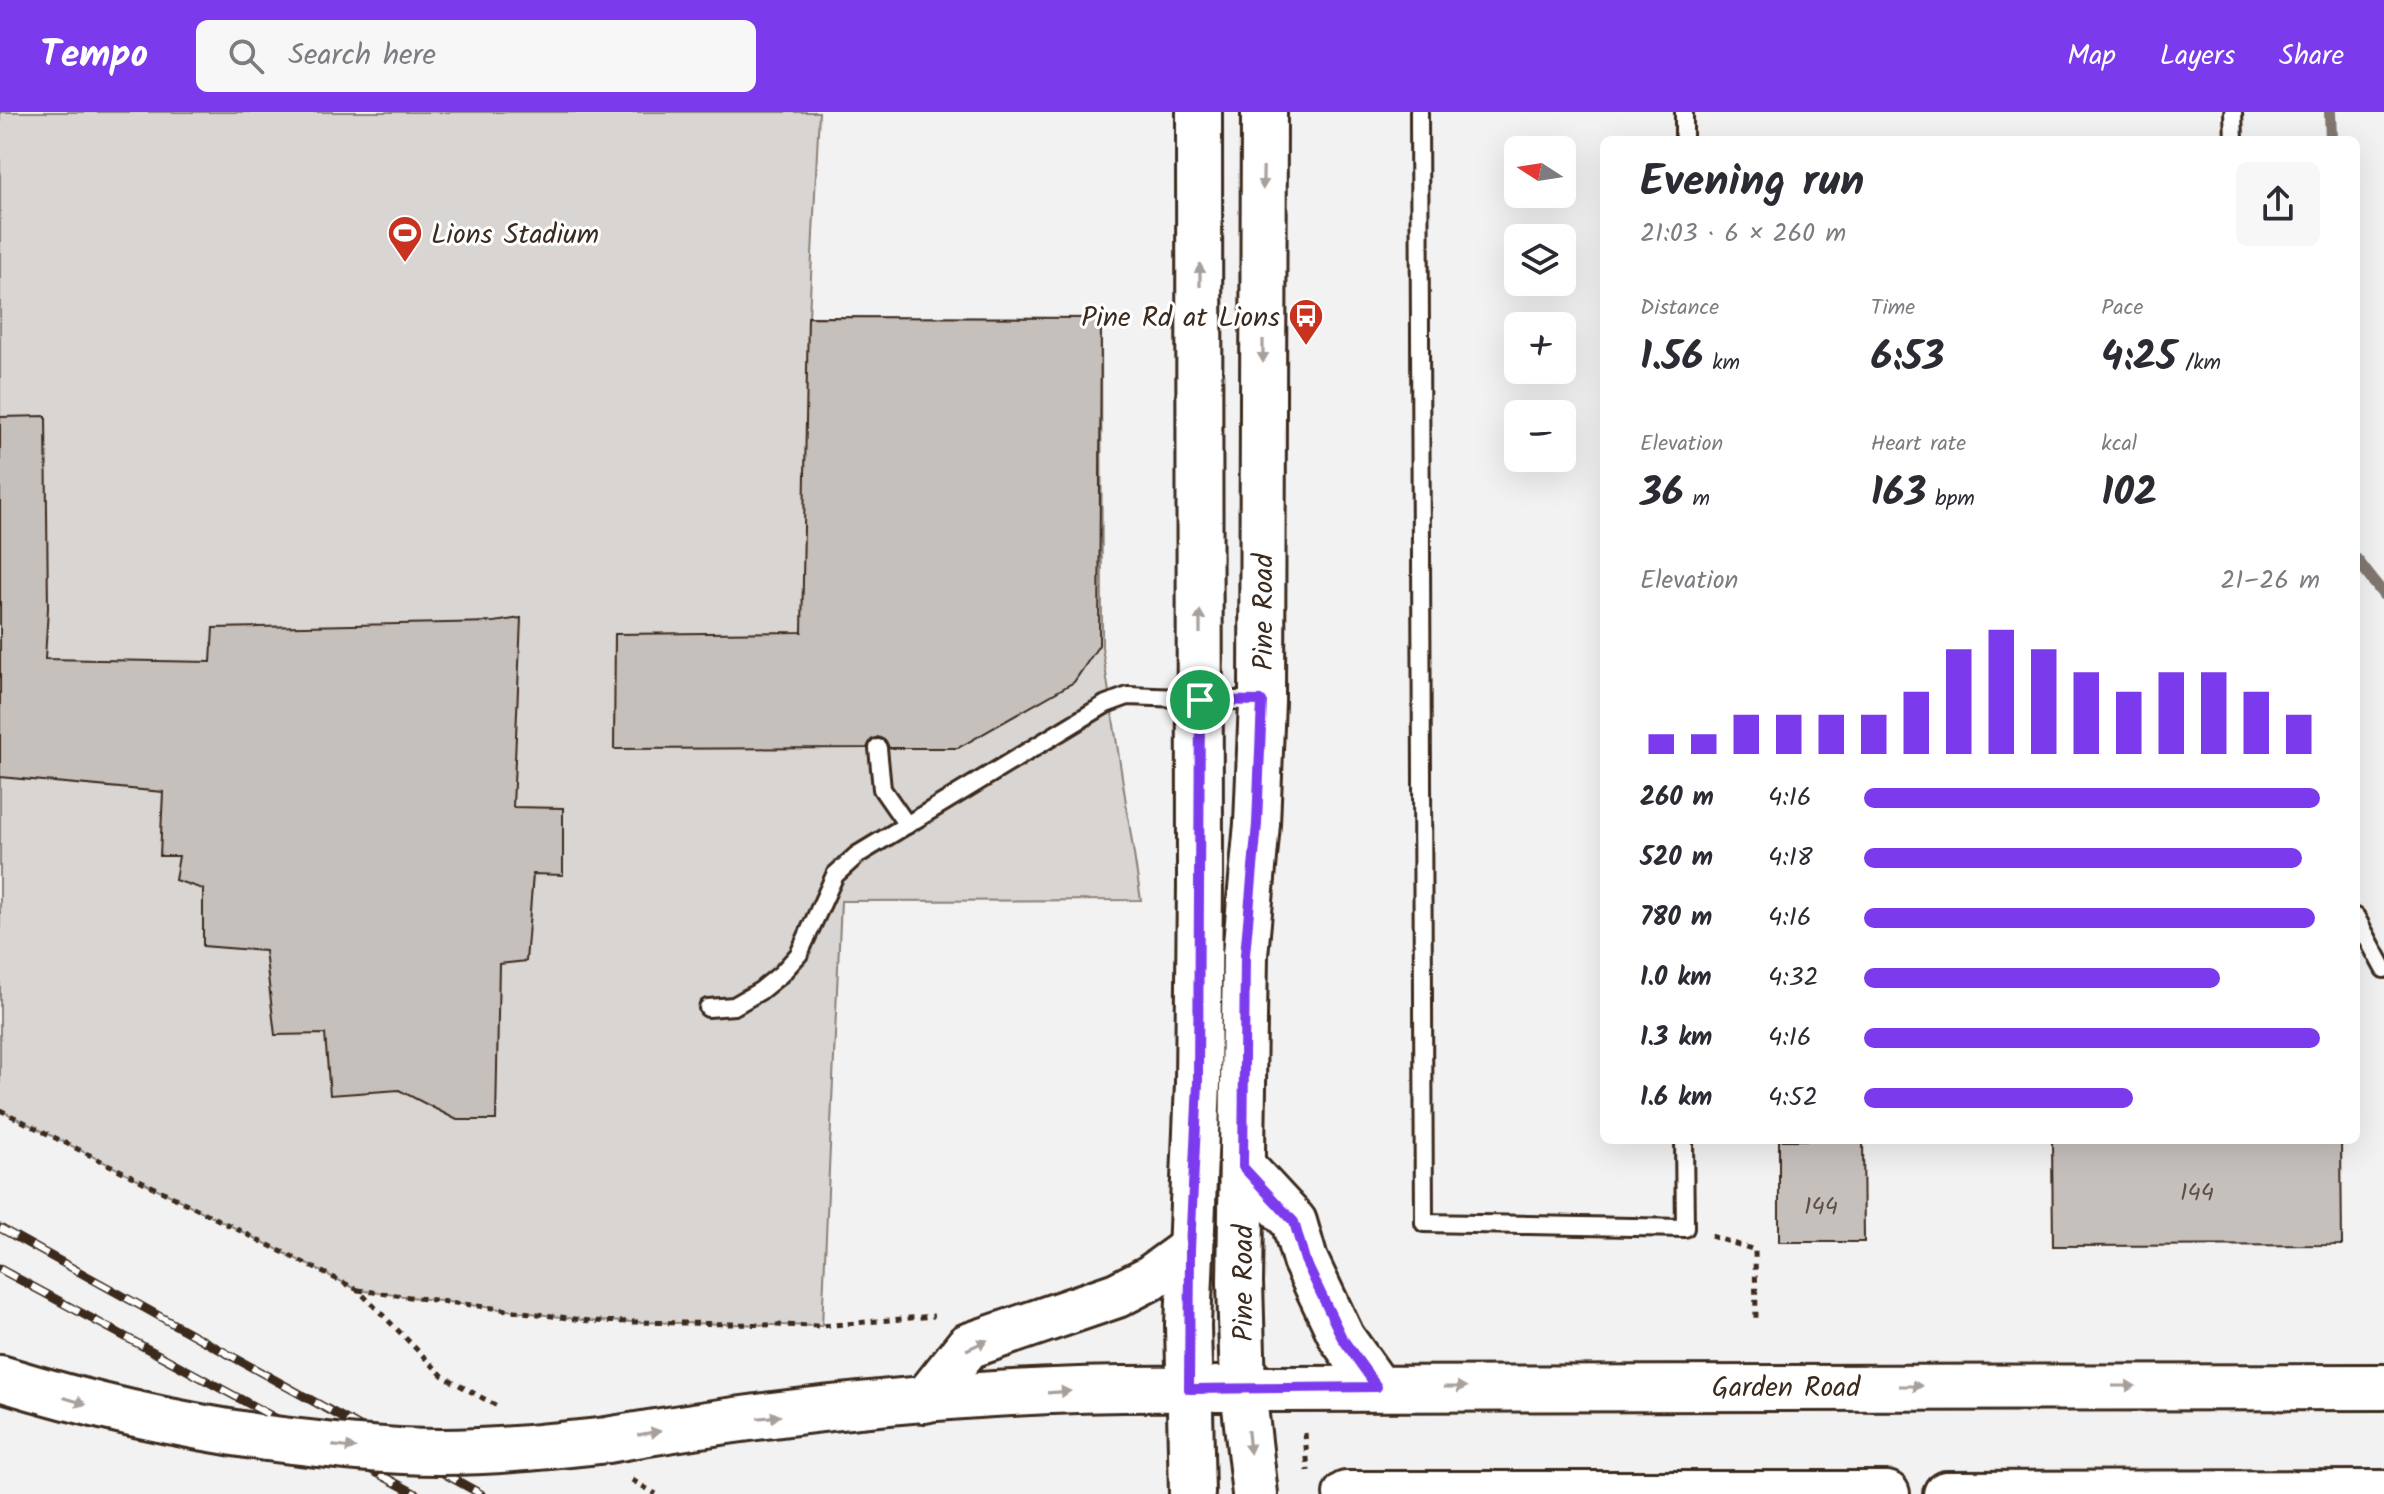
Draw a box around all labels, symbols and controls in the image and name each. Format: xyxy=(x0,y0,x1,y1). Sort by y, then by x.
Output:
search box xyxy=(196,20,756,92)
text: Tempo xyxy=(40,26,148,86)
text: Search here xyxy=(288,32,436,80)
icon: search xyxy=(224,34,268,78)
text: Map xyxy=(2067,34,2116,79)
text: Layers xyxy=(2160,34,2235,79)
text: Share xyxy=(2279,34,2344,79)
north arrow xyxy=(1504,136,1576,208)
map controls xyxy=(1504,136,1576,472)
text: Evening run xyxy=(1640,148,1864,218)
button: share xyxy=(2236,162,2320,246)
one-way arrow xyxy=(1257,166,1270,191)
place label: Lions Stadium xyxy=(431,213,599,258)
text: 21:03 · 6 × 260 m xyxy=(1640,213,1846,255)
sports icon: Lions Stadium xyxy=(386,214,424,264)
button: layers xyxy=(1504,224,1576,296)
one-way arrow xyxy=(1194,262,1206,287)
text: Distance xyxy=(1640,291,1719,326)
text: Time xyxy=(1871,291,1915,326)
text: Pace xyxy=(2101,291,2143,326)
place label: Pine Rd at Lions xyxy=(1081,296,1280,341)
bus stop icon: Pine Rd at Lions xyxy=(1287,297,1325,347)
button: + xyxy=(1504,312,1576,384)
text: 1.56 xyxy=(1640,326,1703,390)
text: 6:53 xyxy=(1871,326,1944,390)
text: 4:25 xyxy=(2101,326,2177,390)
one-way arrow xyxy=(1257,339,1269,364)
text: km xyxy=(1703,346,1740,381)
text: /km xyxy=(2177,346,2221,381)
button: − xyxy=(1504,400,1576,472)
text: Elevation xyxy=(1640,427,1723,462)
text: Heart rate xyxy=(1871,427,1966,462)
text: kcal xyxy=(2101,427,2137,462)
text: 36 xyxy=(1640,462,1684,526)
text: 163 xyxy=(1871,462,1926,526)
text: 102 xyxy=(2101,462,2157,526)
text: m xyxy=(1684,482,1710,517)
text: bpm xyxy=(1926,482,1975,517)
street label: Pine Road xyxy=(1242,553,1287,670)
text: Elevation xyxy=(1640,560,1738,602)
text: 21–26 m xyxy=(2220,560,2320,602)
one-way arrow xyxy=(1194,609,1206,634)
pin xyxy=(1166,666,1234,734)
icon: arrive xyxy=(1178,678,1222,722)
text: 260 m xyxy=(1640,777,1714,819)
text: 4:16 xyxy=(1768,777,1811,819)
text: 520 m xyxy=(1640,837,1713,879)
text: 4:18 xyxy=(1768,837,1813,879)
text: 780 m xyxy=(1640,897,1712,939)
text: 4:16 xyxy=(1768,897,1811,939)
text: 1.0 km xyxy=(1640,957,1711,999)
text: 4:32 xyxy=(1768,957,1819,999)
text: 1.3 km xyxy=(1640,1017,1712,1059)
text: 4:16 xyxy=(1768,1017,1811,1059)
text: 1.6 km xyxy=(1640,1077,1712,1119)
text: 4:52 xyxy=(1768,1077,1818,1119)
house number: 144 xyxy=(2180,1174,2214,1213)
house number: 144 xyxy=(1804,1188,1838,1227)
street label: Pine Road xyxy=(1222,1224,1267,1341)
one-way arrow xyxy=(966,1338,989,1352)
street label: Garden Road xyxy=(1712,1366,1861,1411)
one-way arrow xyxy=(1899,1380,1924,1392)
one-way arrow xyxy=(2112,1380,2137,1392)
one-way arrow xyxy=(1443,1381,1468,1393)
one-way arrow xyxy=(1047,1385,1072,1398)
one-way arrow xyxy=(63,1395,87,1407)
one-way arrow xyxy=(757,1411,782,1424)
one-way arrow xyxy=(637,1426,662,1438)
one-way arrow xyxy=(1242,1430,1255,1455)
one-way arrow xyxy=(332,1441,357,1454)

